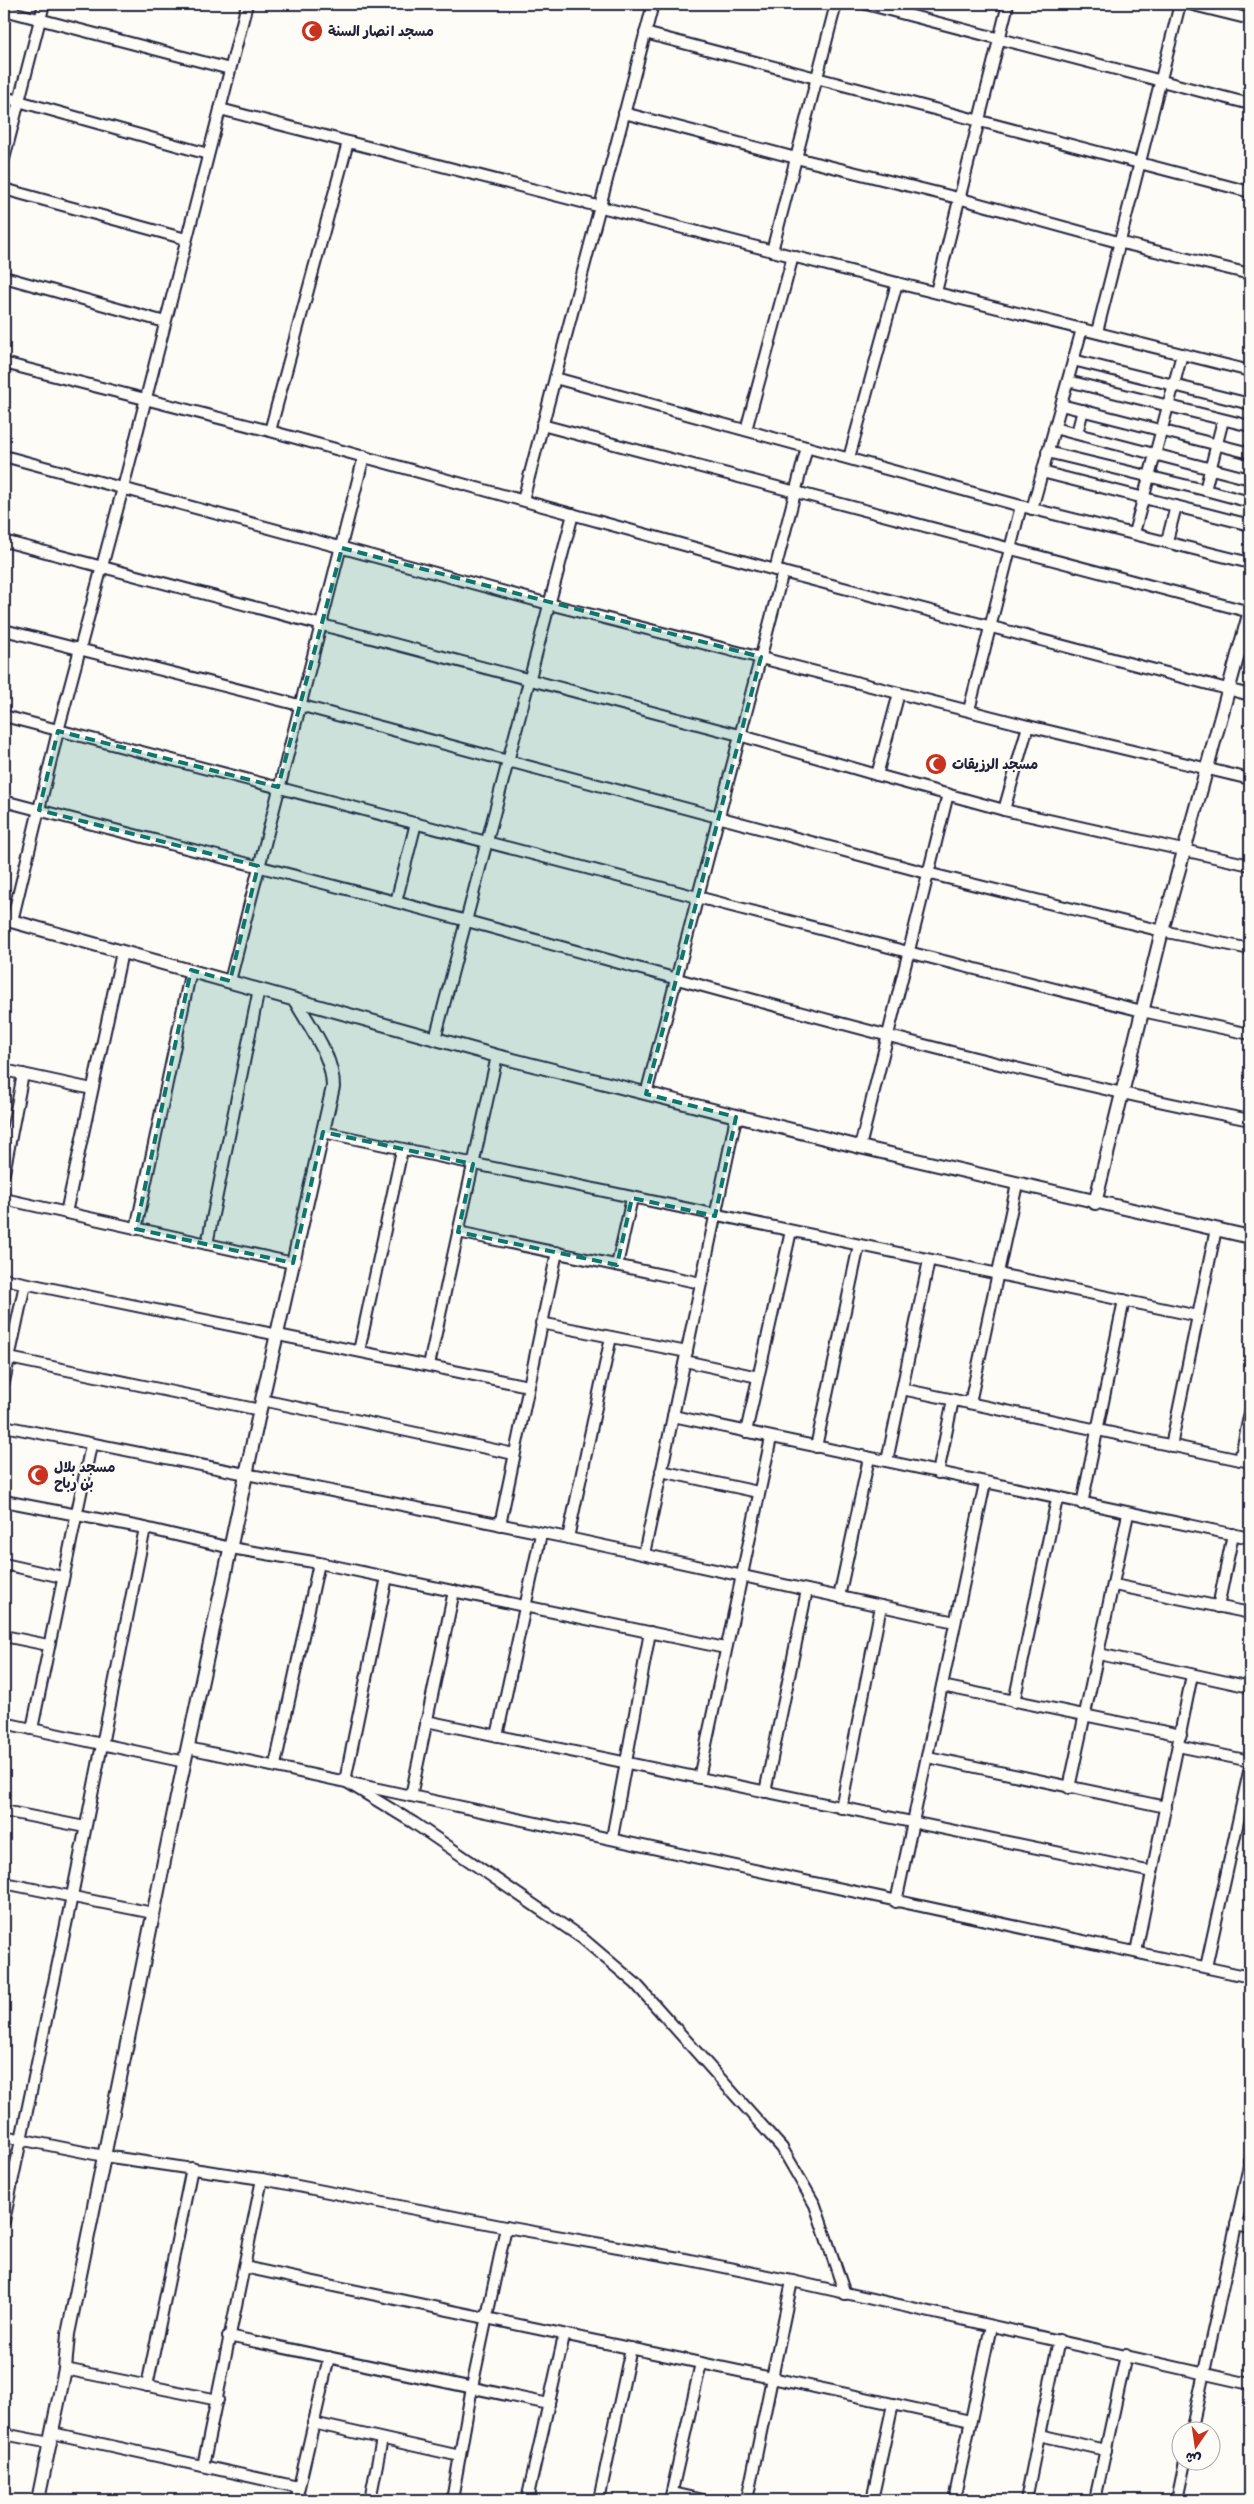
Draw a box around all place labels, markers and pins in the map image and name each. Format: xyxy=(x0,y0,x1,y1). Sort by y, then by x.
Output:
mosque icon: مسجد انصار السنة xyxy=(300,19,324,43)
place label: مسجد انصار السنة xyxy=(328,23,434,40)
mosque icon: مسجد الرزيقات xyxy=(924,752,948,776)
place label: مسجد الرزيقات xyxy=(952,756,1038,773)
place label: مسجد بلال بن رباح xyxy=(54,1459,115,1492)
mosque icon: مسجد بلال بن رباح xyxy=(26,1463,50,1487)

